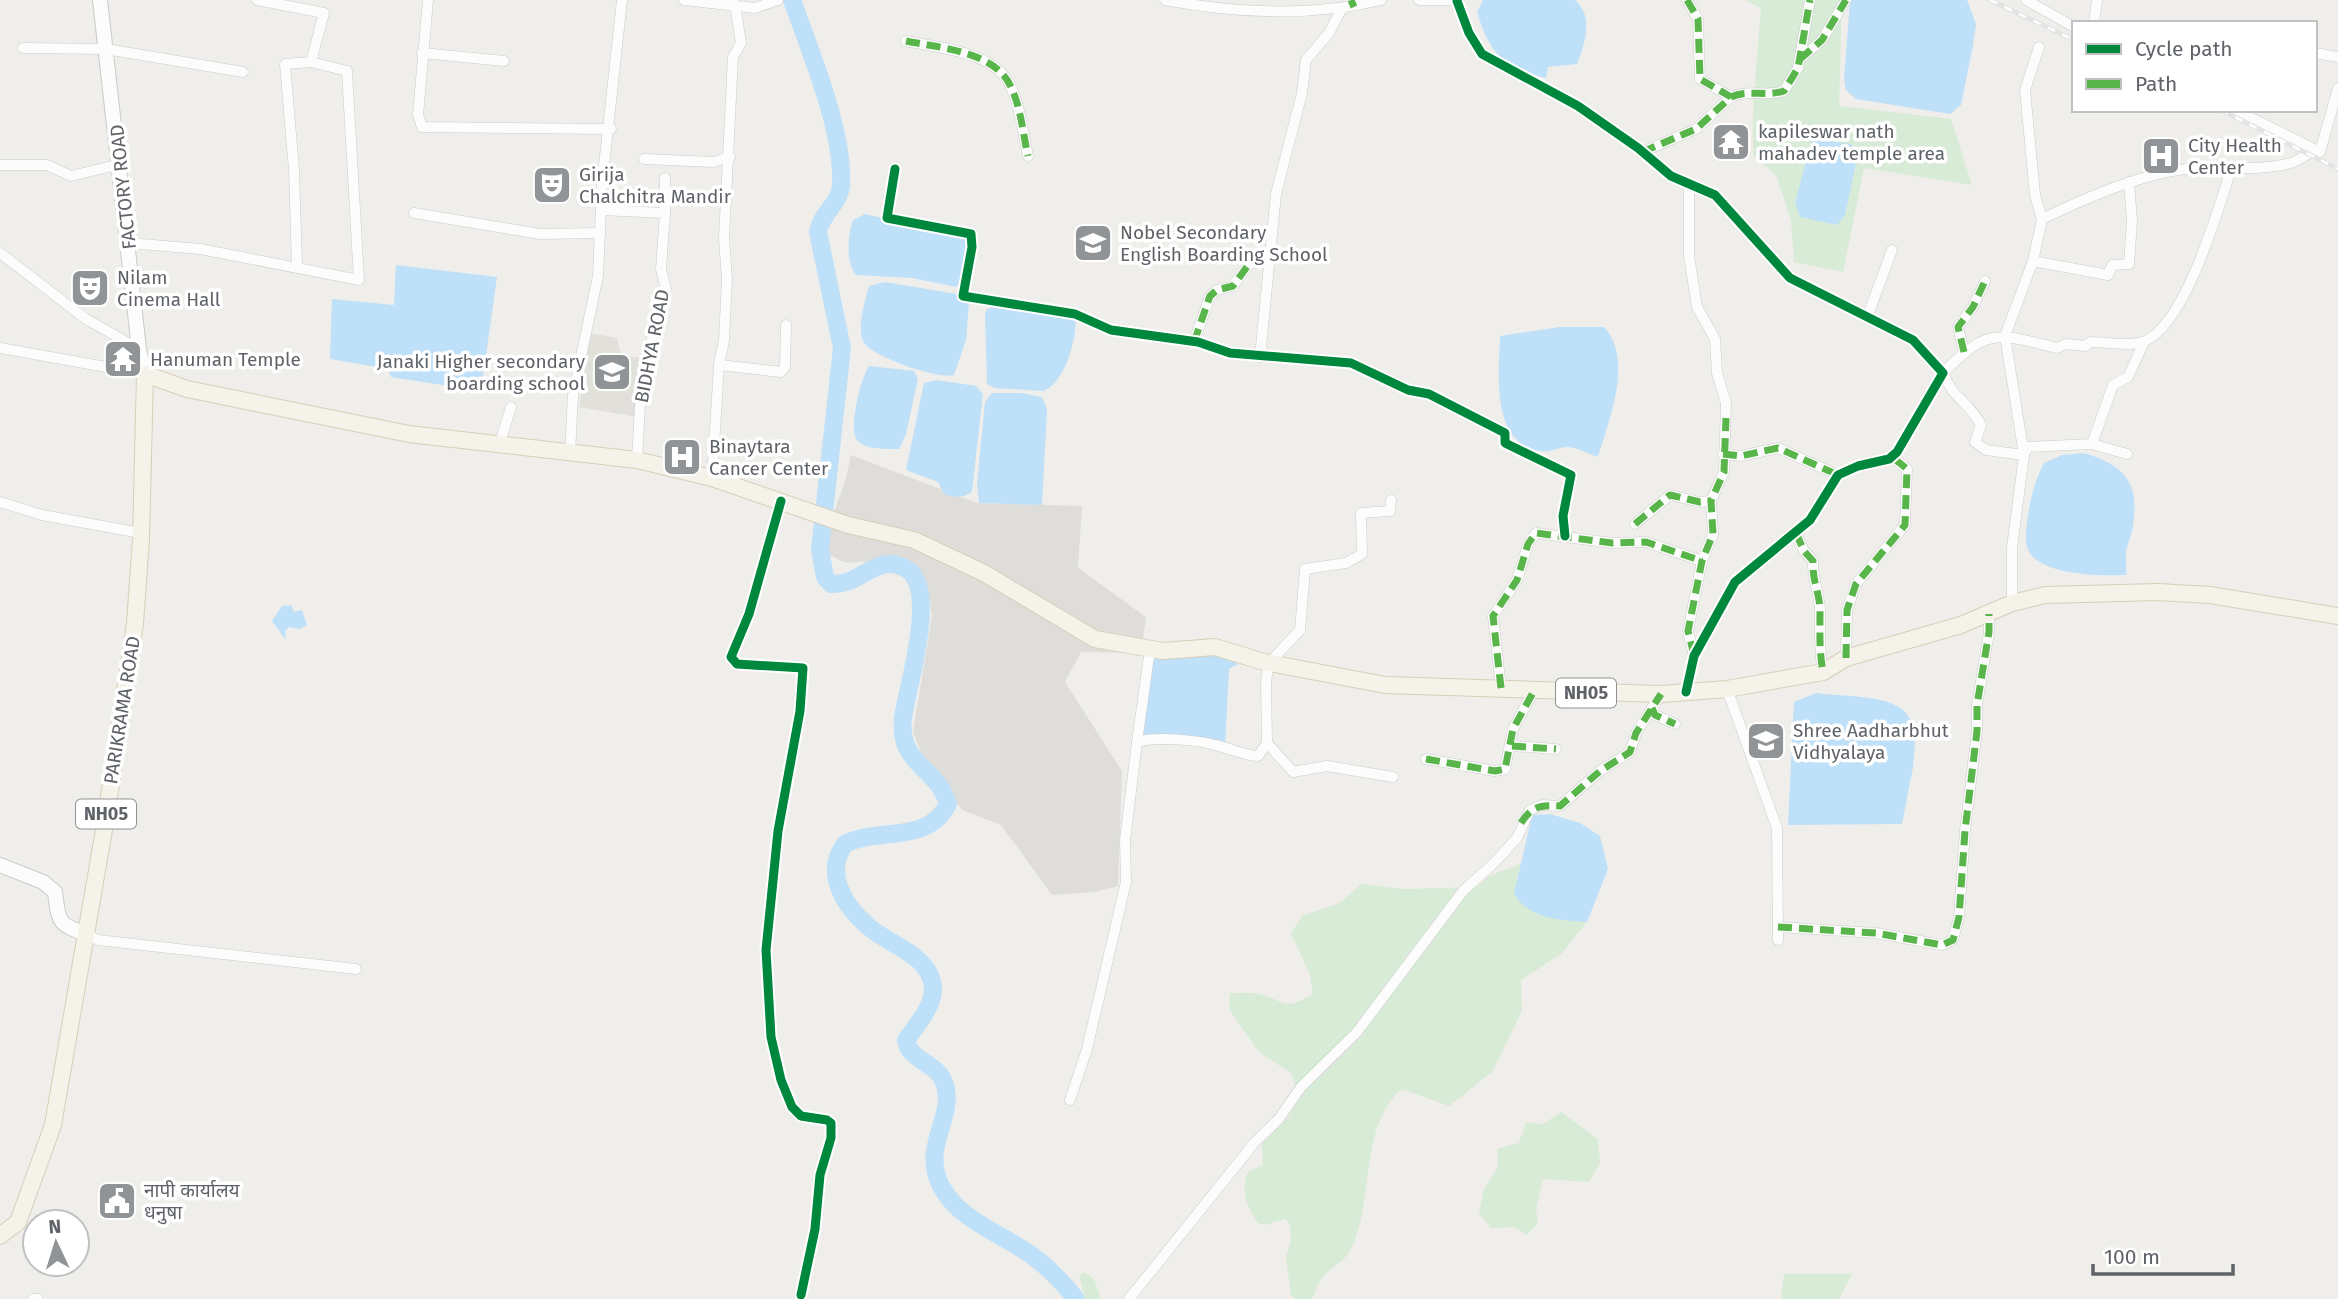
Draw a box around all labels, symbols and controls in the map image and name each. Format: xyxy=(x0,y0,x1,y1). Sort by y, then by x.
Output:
legend xyxy=(2072,21,2317,112)
text: Cycle path xyxy=(2135,36,2233,62)
text: Path xyxy=(2135,71,2177,97)
place label: kapileswar nath mahadev temple area xyxy=(1758,120,1945,165)
temple icon: kapileswar nath mahadev temple area xyxy=(1710,121,1752,163)
street label: FACTORY ROAD xyxy=(105,123,141,251)
place label: City Health Center xyxy=(2188,134,2282,179)
hospital icon: City Health Center xyxy=(2140,135,2182,177)
place label: Girija Chalchitra Mandir xyxy=(579,163,732,208)
theatre icon: Girija Chalchitra Mandir xyxy=(531,164,573,206)
place label: Nobel Secondary English Boarding School xyxy=(1120,221,1328,266)
school or university icon: Nobel Secondary English Boarding School xyxy=(1072,222,1114,264)
place label: Nilam Cinema Hall xyxy=(117,266,221,311)
theatre icon: Nilam Cinema Hall xyxy=(69,267,111,309)
street label: BIDHYA ROAD xyxy=(630,287,674,405)
temple icon: Hanuman Temple xyxy=(102,338,144,380)
place label: Hanuman Temple xyxy=(150,348,301,371)
place label: Janaki Higher secondary boarding school xyxy=(377,350,586,395)
school or university icon: Janaki Higher secondary boarding school xyxy=(591,351,633,393)
place label: Binaytara Cancer Center xyxy=(709,435,829,480)
hospital icon: Binaytara Cancer Center xyxy=(661,436,703,478)
street label: PARIKRAMA ROAD xyxy=(99,634,145,786)
road number: NH05 xyxy=(1556,678,1616,708)
place label: Shree Aadharbhut Vidhyalaya xyxy=(1793,719,1949,764)
school or university icon: Shree Aadharbhut Vidhyalaya xyxy=(1745,720,1787,762)
road number: NH05 xyxy=(76,800,136,828)
place label: नापी कार्यालय धनुषा xyxy=(144,1179,241,1225)
public building icon: नापी कार्यालय धनुषा xyxy=(96,1180,138,1222)
north arrow xyxy=(21,1208,91,1278)
text: N xyxy=(48,1215,62,1238)
scale bar xyxy=(2093,1232,2233,1276)
text: 100 m xyxy=(2104,1244,2160,1270)

